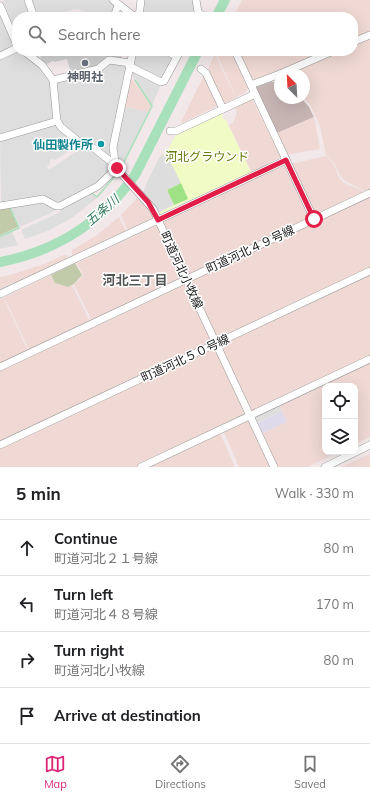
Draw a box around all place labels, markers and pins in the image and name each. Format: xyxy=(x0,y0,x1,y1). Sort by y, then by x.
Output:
marker: 神明社 xyxy=(80,58,90,68)
place label: 神明社 xyxy=(67,69,103,84)
place label: 仙田製作所 xyxy=(33,137,93,152)
marker: 仙田製作所 xyxy=(96,139,106,149)

